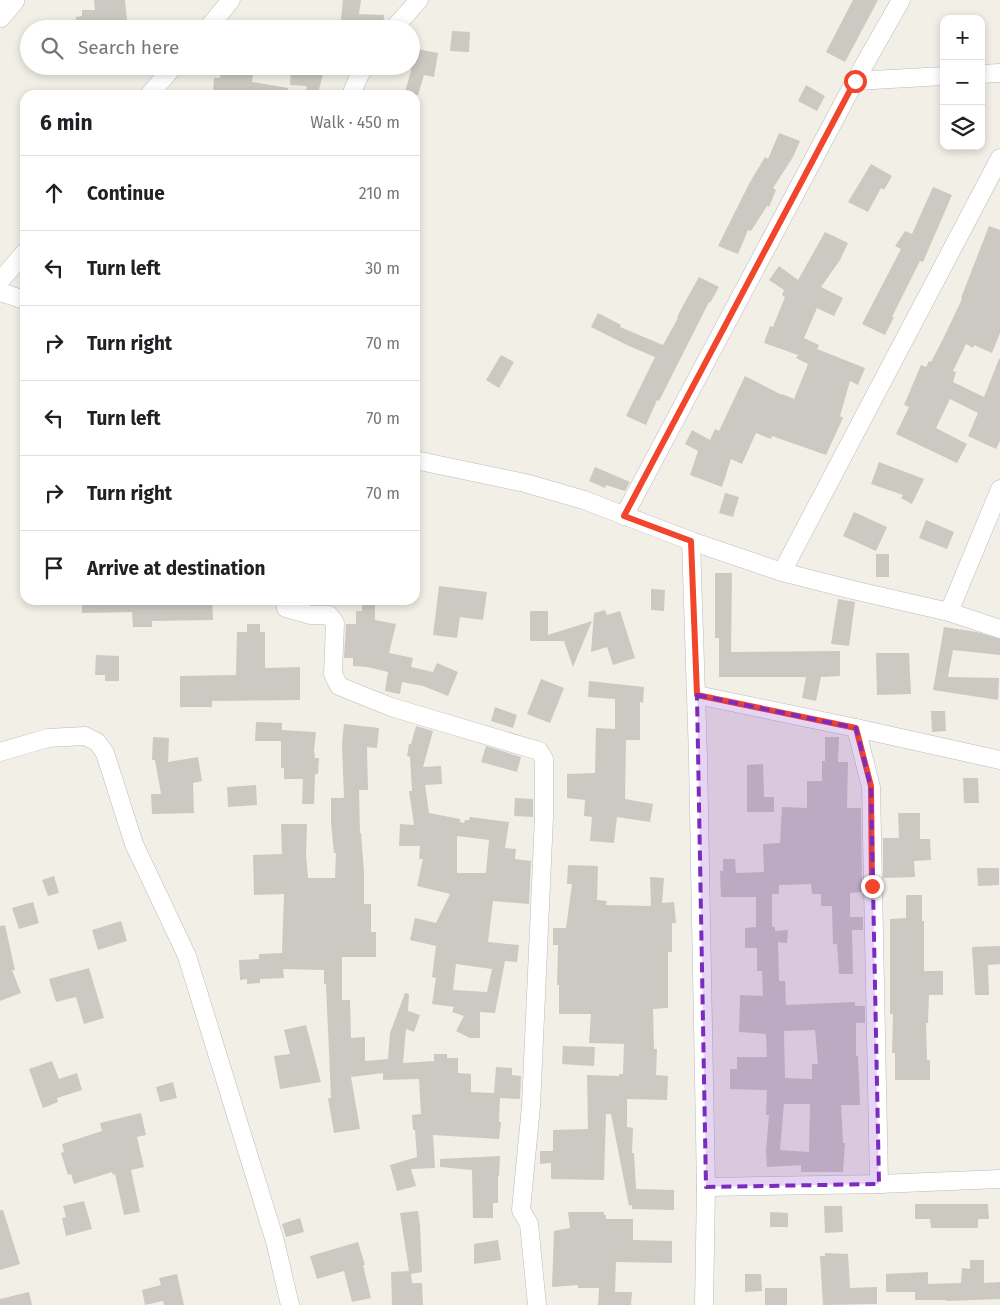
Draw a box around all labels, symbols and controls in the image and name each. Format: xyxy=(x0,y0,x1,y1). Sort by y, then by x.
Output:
map controls xyxy=(940,15,985,150)
button: + xyxy=(940,15,985,60)
search box xyxy=(20,20,420,75)
icon: search xyxy=(38,34,66,62)
text: Search here xyxy=(78,36,179,59)
button: − xyxy=(940,60,985,105)
route start xyxy=(844,70,867,93)
button: layers xyxy=(940,105,985,150)
text: 6 min xyxy=(40,110,93,136)
text: Walk · 450 m xyxy=(310,113,400,132)
icon: ahead xyxy=(40,179,68,207)
text: Continue xyxy=(87,182,165,205)
text: 210 m xyxy=(359,184,400,203)
icon: left xyxy=(40,254,68,282)
text: Turn left xyxy=(87,257,161,280)
text: 30 m xyxy=(365,259,400,278)
icon: right xyxy=(40,329,68,357)
text: Turn right xyxy=(87,332,172,355)
text: 70 m xyxy=(366,334,400,353)
icon: left xyxy=(40,404,68,432)
text: Turn left xyxy=(87,407,161,430)
text: 70 m xyxy=(366,409,400,428)
icon: right xyxy=(40,479,68,507)
text: Turn right xyxy=(87,482,172,505)
text: 70 m xyxy=(366,484,400,503)
icon: arrive xyxy=(40,554,68,582)
text: Arrive at destination xyxy=(87,557,266,580)
route end xyxy=(861,875,884,898)

